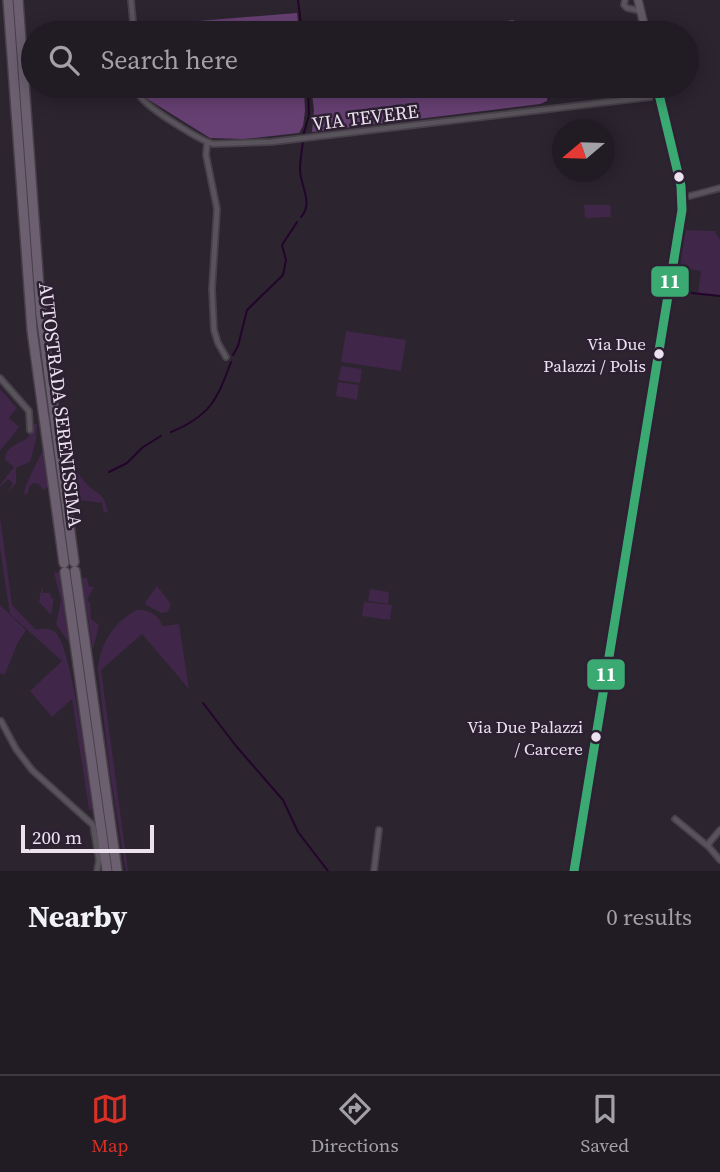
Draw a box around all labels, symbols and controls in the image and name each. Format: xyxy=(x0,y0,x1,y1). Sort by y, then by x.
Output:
search box xyxy=(21,21,699,98)
icon: search xyxy=(45,41,83,79)
text: Search here xyxy=(101,42,238,78)
street label: VIA TEVERE xyxy=(310,98,420,136)
north arrow xyxy=(552,119,615,182)
unlabelled marker xyxy=(672,170,686,184)
line badge: 11 xyxy=(650,265,690,298)
text: 11 xyxy=(660,268,680,294)
street label: AUTOSTRADA SERENISSIMA xyxy=(33,281,89,529)
place label: Via Due Palazzi / Polis xyxy=(543,332,646,378)
marker: Via Due Palazzi / Polis xyxy=(652,347,666,361)
line badge: 11 xyxy=(586,658,626,691)
text: 11 xyxy=(596,661,616,687)
place label: Via Due Palazzi / Carcere xyxy=(467,715,583,761)
marker: Via Due Palazzi / Carcere xyxy=(589,730,603,744)
scale bar xyxy=(21,822,154,854)
text: 200 m xyxy=(32,824,82,850)
text: Nearby xyxy=(28,896,127,937)
text: 0 results xyxy=(606,901,692,933)
tab: Map xyxy=(91,1090,129,1158)
tab: Directions xyxy=(311,1090,399,1158)
tab: Saved xyxy=(580,1090,629,1158)

